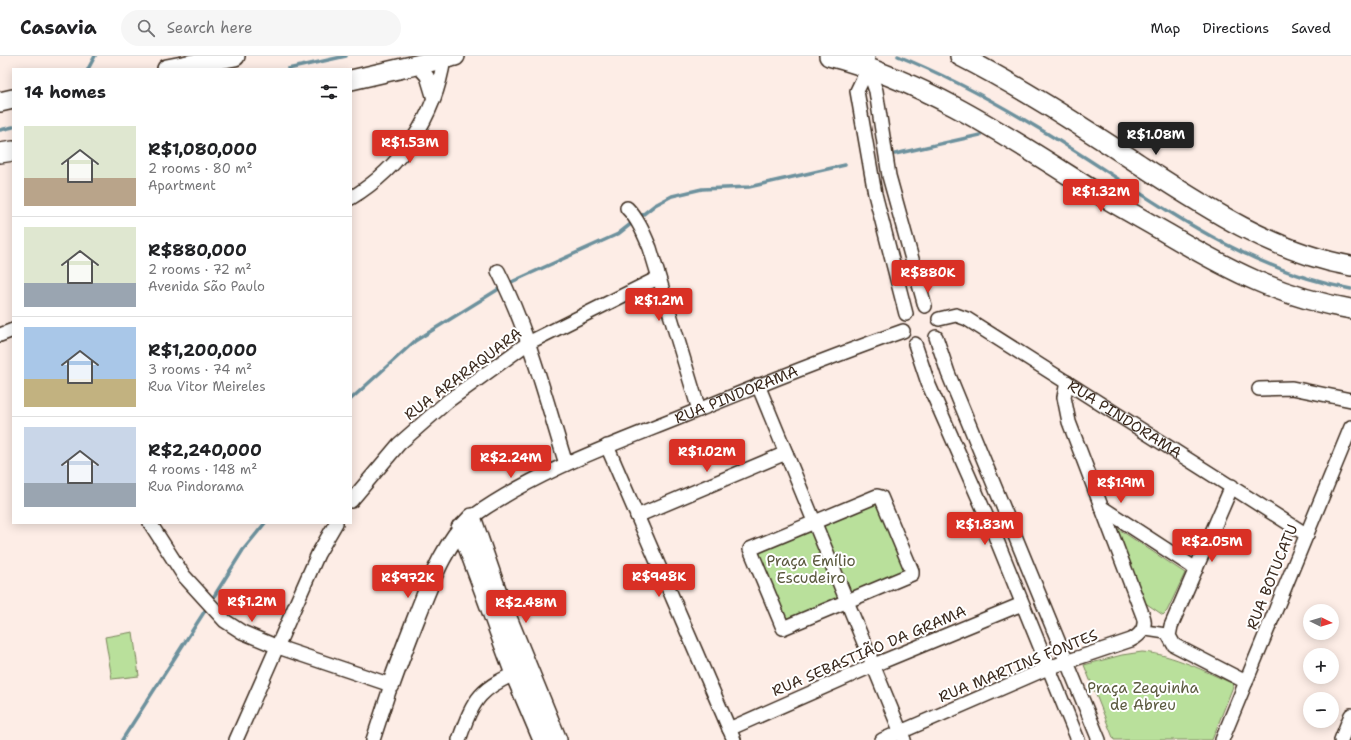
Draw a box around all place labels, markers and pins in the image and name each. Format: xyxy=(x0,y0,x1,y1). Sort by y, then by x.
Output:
pin: R$1.08M xyxy=(1119,122,1193,156)
pin: R$1.53M xyxy=(373,130,447,164)
pin: R$1.32M xyxy=(1064,179,1138,213)
pin: R$880K xyxy=(895,260,961,294)
pin: R$1.2M xyxy=(626,288,692,322)
pin: R$1.02M xyxy=(670,439,744,473)
pin: R$2.24M xyxy=(474,445,548,479)
pin: R$1.9M xyxy=(1088,470,1154,504)
pin: R$1.83M xyxy=(948,512,1022,546)
pin: R$2.05M xyxy=(1175,529,1249,563)
pin: R$948K xyxy=(626,564,692,598)
pin: R$972K xyxy=(375,565,441,599)
pin: R$1.2M xyxy=(219,589,285,623)
pin: R$2.48M xyxy=(489,590,563,624)

